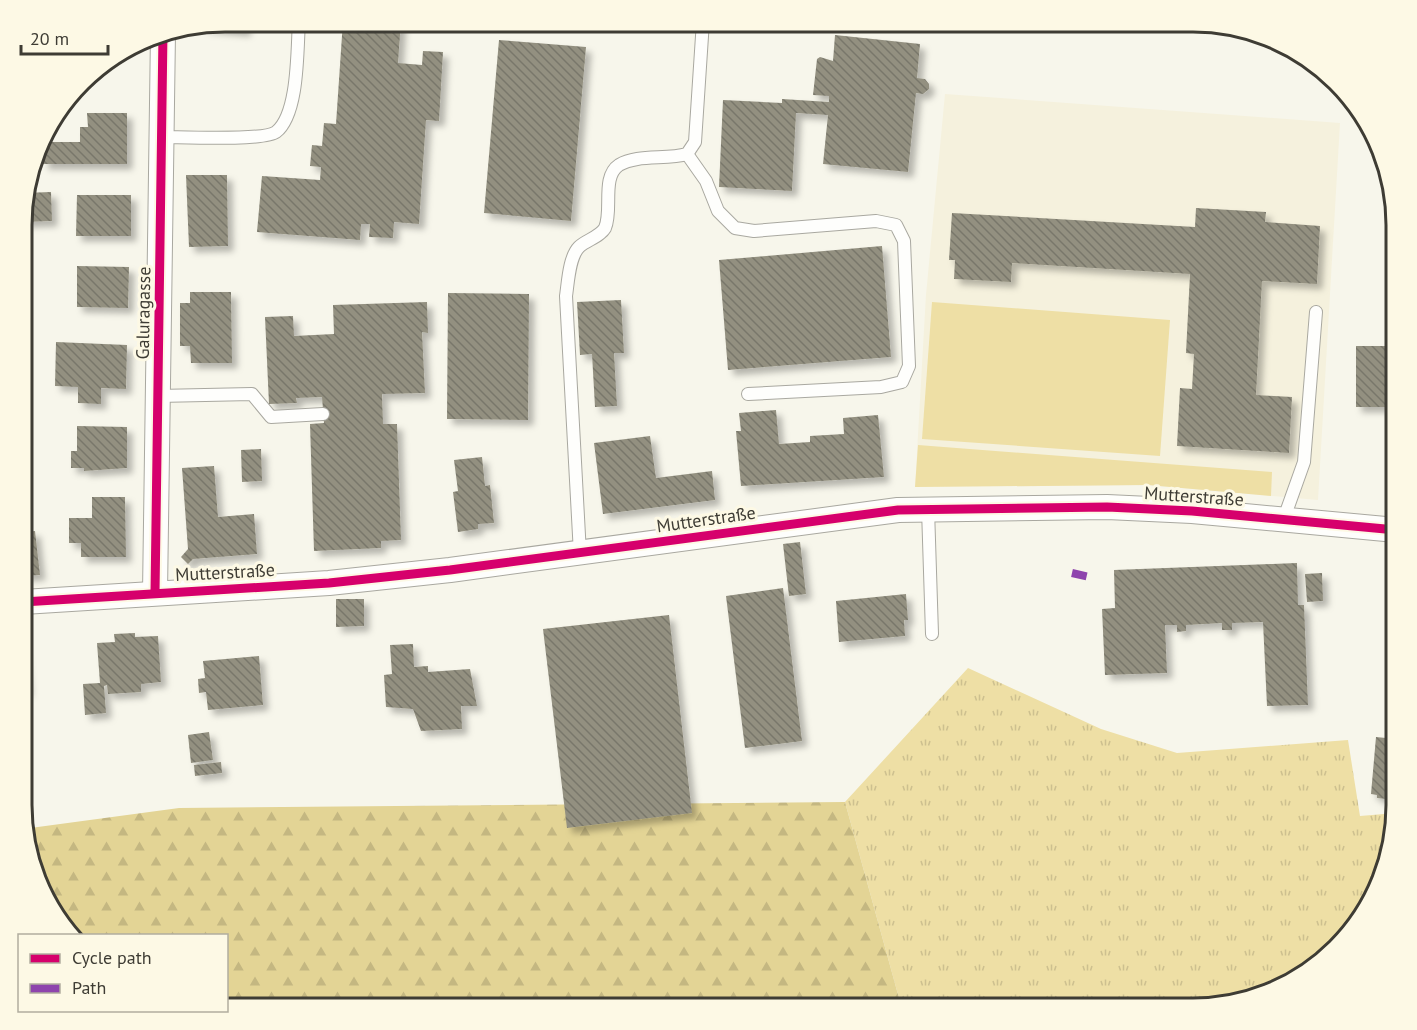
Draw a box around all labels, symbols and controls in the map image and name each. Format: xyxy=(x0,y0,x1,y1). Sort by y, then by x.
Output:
scale bar xyxy=(21,18,108,56)
text: 20 m xyxy=(30,27,69,50)
street label: Galuragasse xyxy=(131,266,155,360)
street label: Mutterstraße xyxy=(1143,481,1245,511)
street label: Mutterstraße xyxy=(655,501,757,537)
street label: Mutterstraße xyxy=(175,558,275,586)
legend xyxy=(18,934,228,1012)
text: Cycle path xyxy=(72,946,152,969)
text: Path xyxy=(72,976,106,999)

